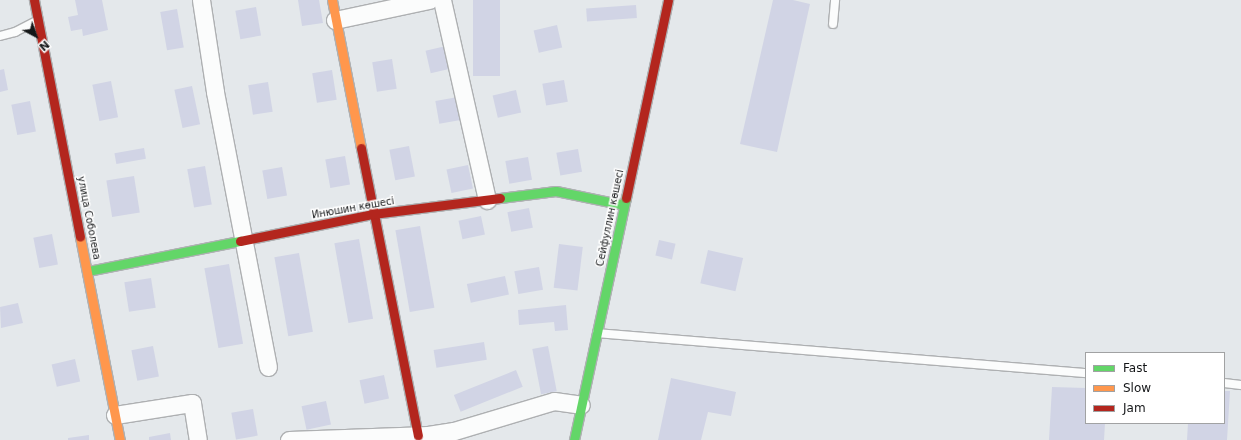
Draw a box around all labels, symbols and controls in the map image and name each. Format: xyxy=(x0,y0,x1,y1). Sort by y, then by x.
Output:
north arrow xyxy=(16,16,56,56)
text: N xyxy=(36,38,52,53)
street label: Сейфуллин көшесі xyxy=(594,168,626,268)
street label: улица Соболева xyxy=(75,175,103,261)
street label: Инюшин көшесі xyxy=(311,195,395,221)
legend xyxy=(1085,352,1225,424)
text: Fast xyxy=(1123,361,1147,375)
text: Slow xyxy=(1123,381,1151,395)
text: Jam xyxy=(1123,401,1146,415)

